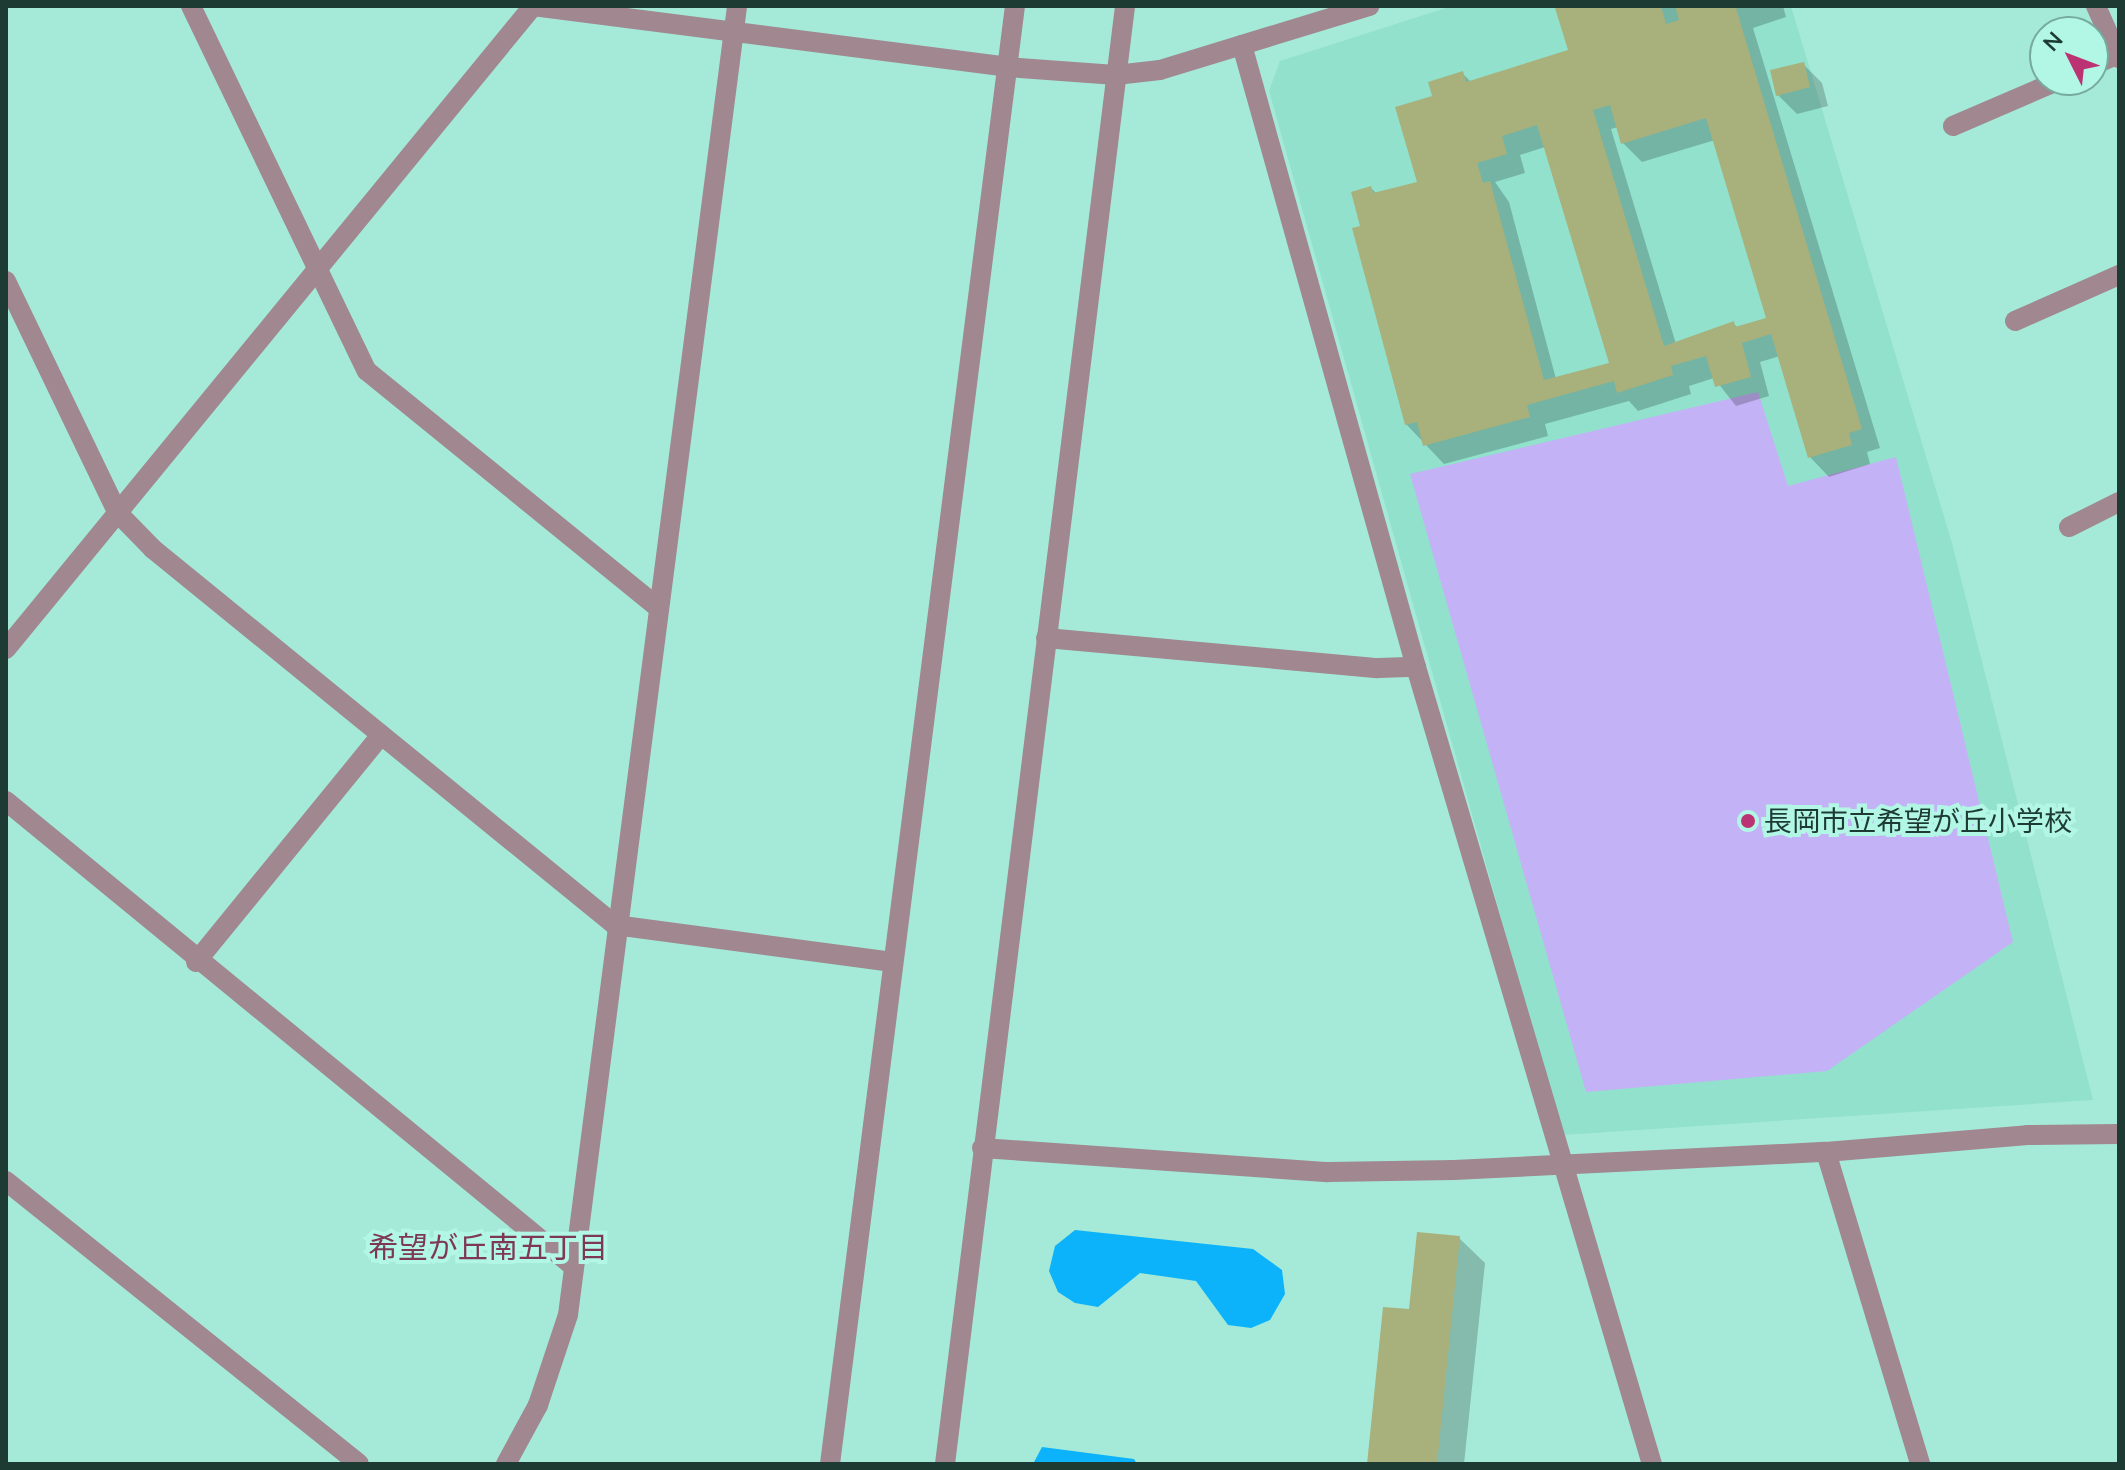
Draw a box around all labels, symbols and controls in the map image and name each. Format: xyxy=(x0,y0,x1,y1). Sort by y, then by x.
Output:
north arrow xyxy=(2029,16,2109,96)
text: N xyxy=(2037,26,2069,57)
place label: 長岡市立希望が丘小学校 xyxy=(1764,804,2072,838)
marker: 長岡市立希望が丘小学校 xyxy=(1739,812,1757,830)
district label: 希望が丘南五丁目 xyxy=(368,1229,608,1265)

